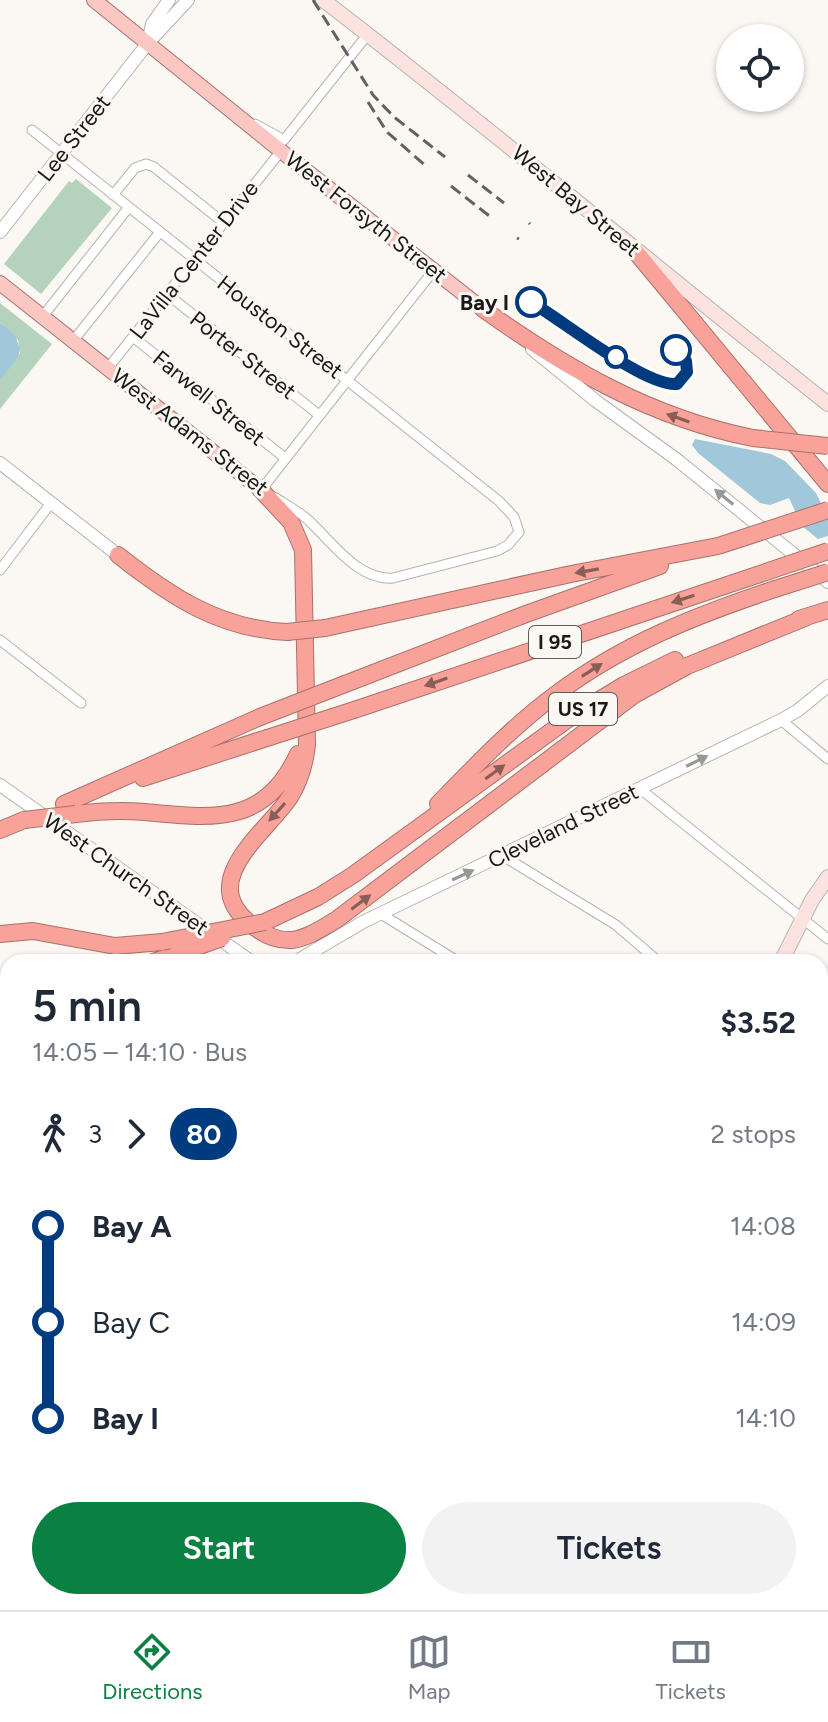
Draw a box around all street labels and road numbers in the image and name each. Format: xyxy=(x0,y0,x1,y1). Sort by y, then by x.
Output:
street label: Lee Street xyxy=(32,89,116,187)
street label: West Bay Street xyxy=(506,139,646,263)
street label: West Forsyth Street xyxy=(280,145,452,289)
street label: LaVilla Center Drive xyxy=(124,175,264,345)
street label: Houston Street xyxy=(212,270,348,384)
street label: Porter Street xyxy=(184,305,302,405)
street label: Farwell Street xyxy=(148,345,270,451)
street label: West Adams Street xyxy=(106,363,274,501)
road number: I 95 xyxy=(529,626,581,658)
road number: US 17 xyxy=(549,693,617,725)
street label: Cleveland Street xyxy=(483,778,643,874)
street label: West Church Street xyxy=(38,807,214,941)

